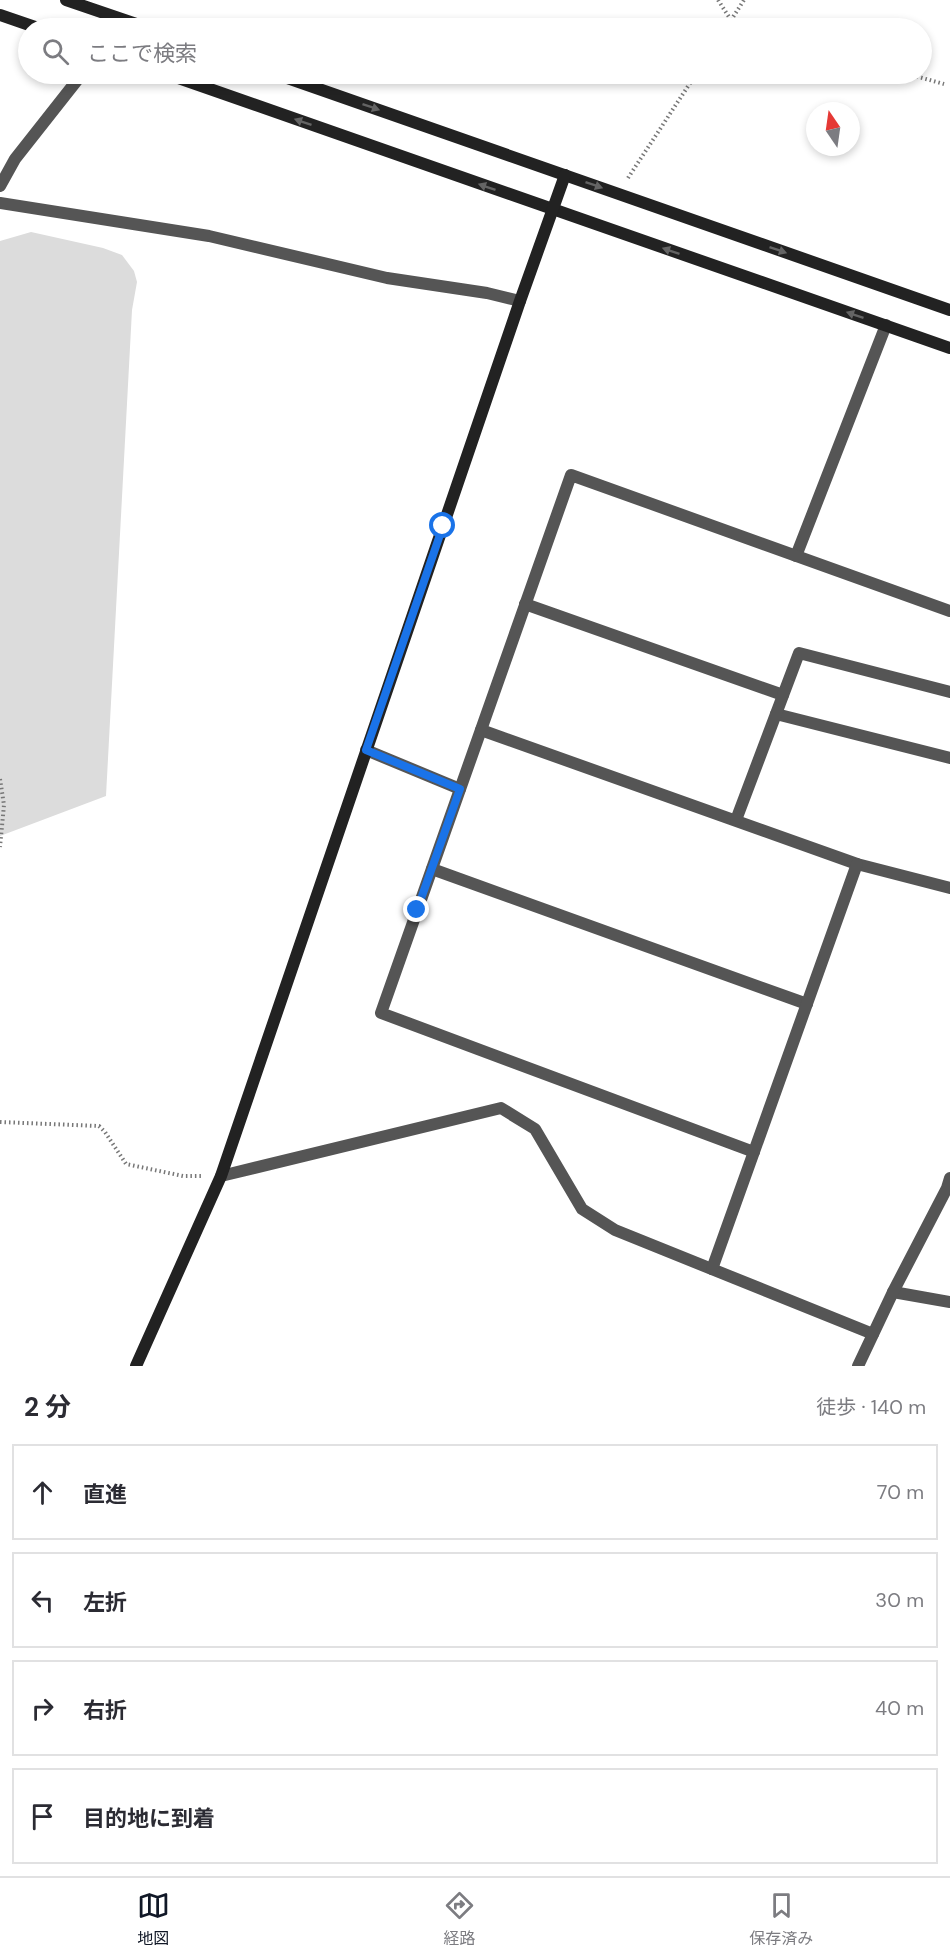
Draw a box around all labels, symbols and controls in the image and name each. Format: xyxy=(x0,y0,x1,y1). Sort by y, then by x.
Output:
search box xyxy=(18,18,932,84)
icon: search xyxy=(39,35,72,68)
text: ここで検索 xyxy=(87,39,197,68)
one-way arrow xyxy=(362,102,380,112)
north arrow xyxy=(806,102,860,156)
one-way arrow xyxy=(294,116,312,126)
one-way arrow xyxy=(478,181,496,191)
one-way arrow xyxy=(585,181,603,191)
one-way arrow xyxy=(662,245,680,255)
one-way arrow xyxy=(769,245,787,255)
one-way arrow xyxy=(846,309,864,319)
route start xyxy=(429,512,455,538)
route end xyxy=(403,896,429,922)
text: 2 分 xyxy=(24,1390,71,1424)
text: 徒歩 · 140 m xyxy=(816,1394,926,1420)
icon: ahead xyxy=(26,1476,59,1509)
text: 70 m xyxy=(877,1479,924,1505)
text: 直進 xyxy=(83,1480,127,1509)
icon: left xyxy=(26,1584,59,1617)
text: 30 m xyxy=(875,1587,924,1613)
text: 左折 xyxy=(83,1588,127,1617)
icon: right xyxy=(26,1692,59,1725)
text: 40 m xyxy=(875,1695,924,1721)
text: 右折 xyxy=(83,1696,127,1725)
icon: arrive xyxy=(26,1800,59,1833)
text: 目的地に到着 xyxy=(83,1804,215,1833)
tab: 地図 xyxy=(137,1889,170,1949)
tab: 経路 xyxy=(443,1889,476,1949)
tab: 保存済み xyxy=(749,1889,813,1949)

